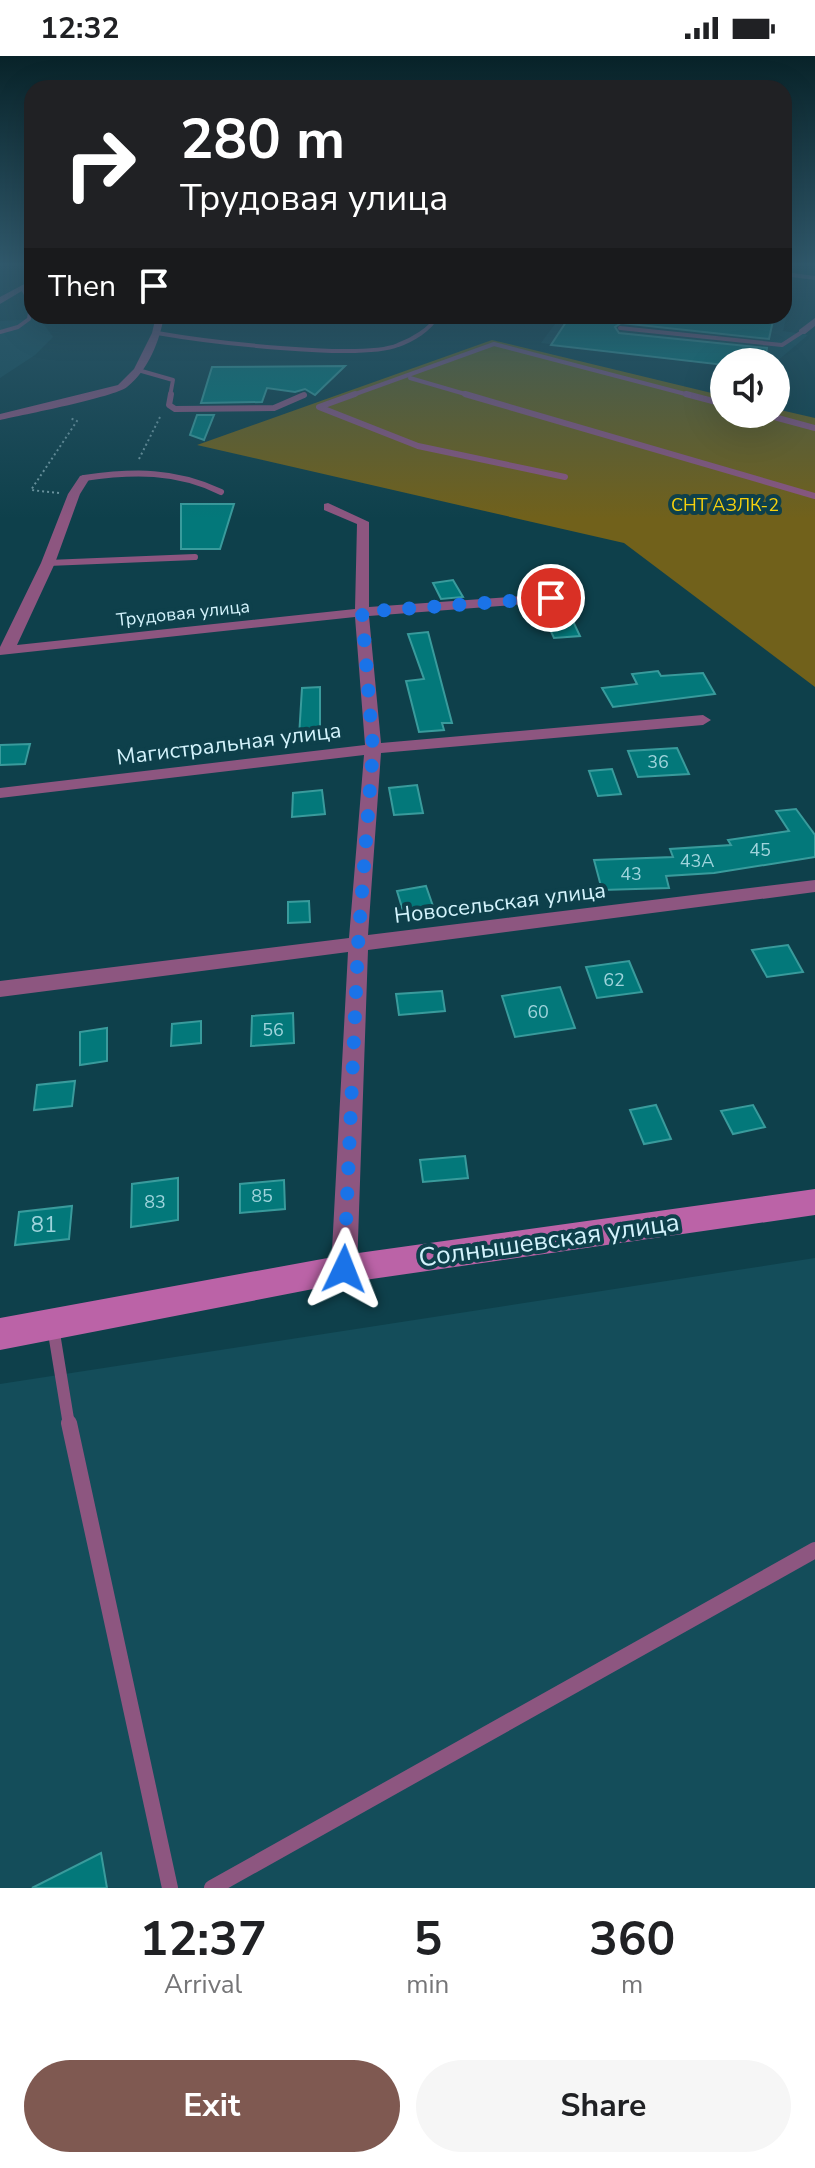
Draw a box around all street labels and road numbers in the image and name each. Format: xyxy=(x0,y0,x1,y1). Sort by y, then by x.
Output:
street label: Трудовая улица xyxy=(115,594,251,632)
street label: Магистральная улица xyxy=(115,715,343,773)
street label: Новосельская улица xyxy=(392,875,608,931)
street label: Солнышевская улица xyxy=(416,1204,682,1276)

